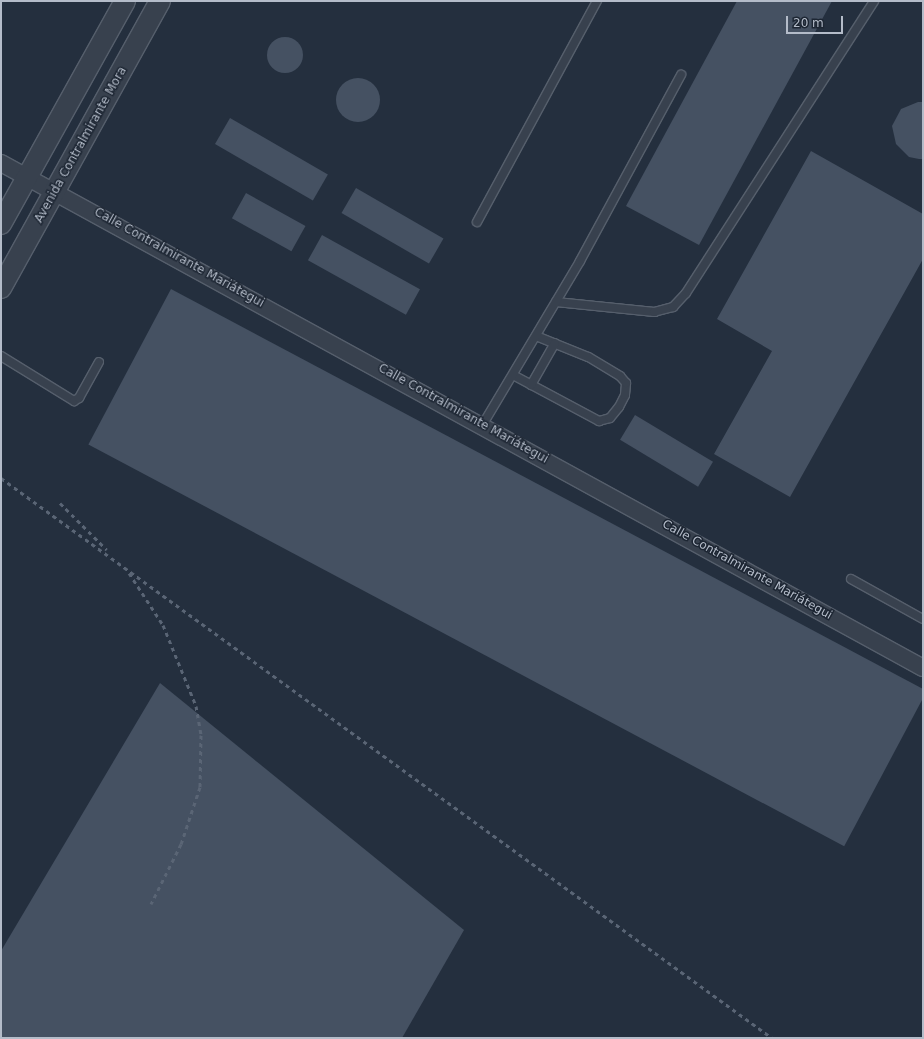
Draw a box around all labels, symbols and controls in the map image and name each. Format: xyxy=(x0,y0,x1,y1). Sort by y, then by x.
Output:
scale bar xyxy=(788,8,845,34)
text: 20 m xyxy=(793,16,824,30)
street label: Avenida Contralmirante Mora xyxy=(32,64,130,226)
street label: Calle Contralmirante Mariátegui xyxy=(92,205,266,311)
street label: Calle Contralmirante Mariátegui xyxy=(376,361,550,467)
street label: Calle Contralmirante Mariátegui xyxy=(660,517,834,623)

